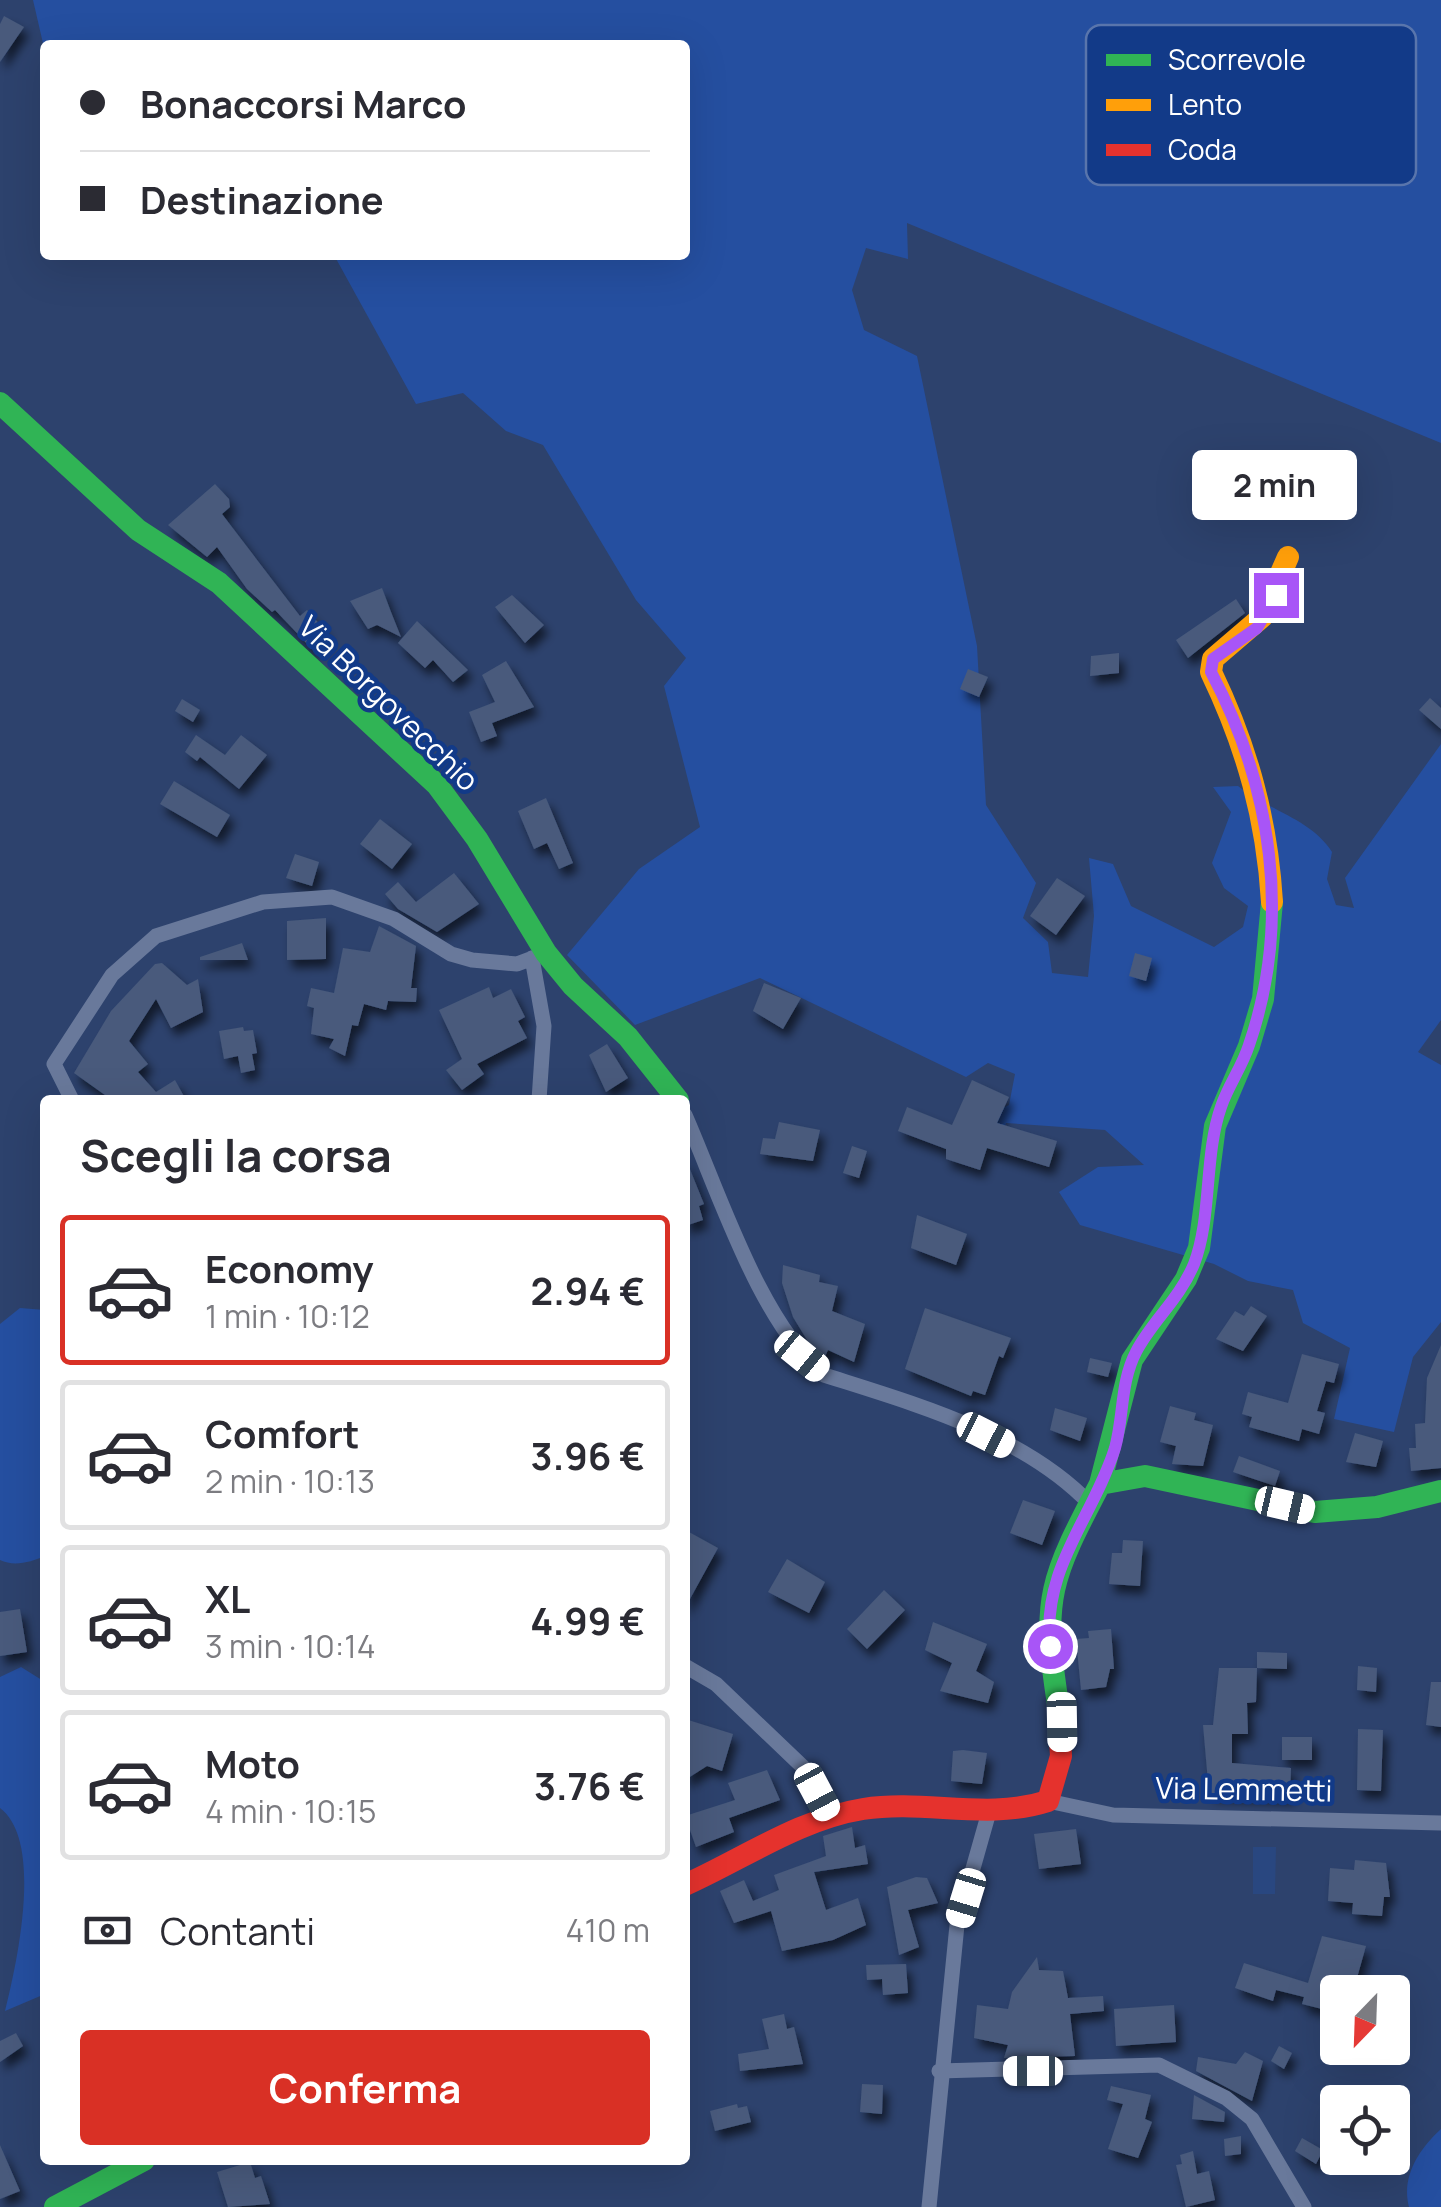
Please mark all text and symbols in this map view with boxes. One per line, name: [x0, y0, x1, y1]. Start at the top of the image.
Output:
legend: [1086, 25, 1416, 185]
text: Scorrevole: [1168, 40, 1306, 78]
text: Bonaccorsi Marco: [140, 77, 466, 129]
text: Lento: [1168, 85, 1242, 123]
text: Coda: [1168, 130, 1237, 168]
text: Destinazione: [140, 173, 384, 225]
callout: 2 min: [1194, 450, 1358, 520]
text: 2 min: [1233, 463, 1316, 507]
route end: [1254, 573, 1299, 618]
street label: Via Borgovecchio: [290, 606, 488, 800]
text: Scegli la corsa: [80, 1124, 392, 1186]
text: Economy: [205, 1242, 374, 1294]
icon: car: [85, 1245, 175, 1335]
text: 2.94 €: [531, 1264, 645, 1316]
text: 1 min · 10:12: [205, 1294, 370, 1338]
car: [769, 1325, 835, 1387]
text: Comfort: [205, 1407, 359, 1459]
car: [952, 1408, 1020, 1462]
icon: car: [85, 1410, 175, 1500]
text: 3.96 €: [531, 1429, 645, 1481]
text: 2 min · 10:13: [205, 1459, 375, 1503]
car: [1252, 1484, 1318, 1526]
text: XL: [205, 1572, 250, 1624]
icon: car: [85, 1575, 175, 1665]
text: 4.99 €: [530, 1594, 645, 1646]
text: 3 min · 10:14: [205, 1624, 376, 1668]
route start: [1028, 1624, 1073, 1669]
car: [1046, 1692, 1078, 1752]
text: Moto: [205, 1737, 300, 1789]
icon: car: [85, 1740, 175, 1830]
car: [790, 1758, 844, 1826]
text: 3.76 €: [534, 1759, 645, 1811]
street label: Via Lemmetti: [1155, 1766, 1333, 1811]
text: 4 min · 10:15: [205, 1789, 376, 1833]
car: [943, 1865, 989, 1931]
icon: cash: [80, 1903, 135, 1958]
text: Contanti: [160, 1904, 315, 1956]
text: 410 m: [566, 1908, 650, 1952]
north arrow: [1320, 1975, 1410, 2065]
map controls: [1320, 1975, 1410, 2175]
button: Conferma: [80, 2030, 650, 2145]
car: [1003, 2056, 1063, 2086]
button: locate: [1320, 2085, 1410, 2175]

